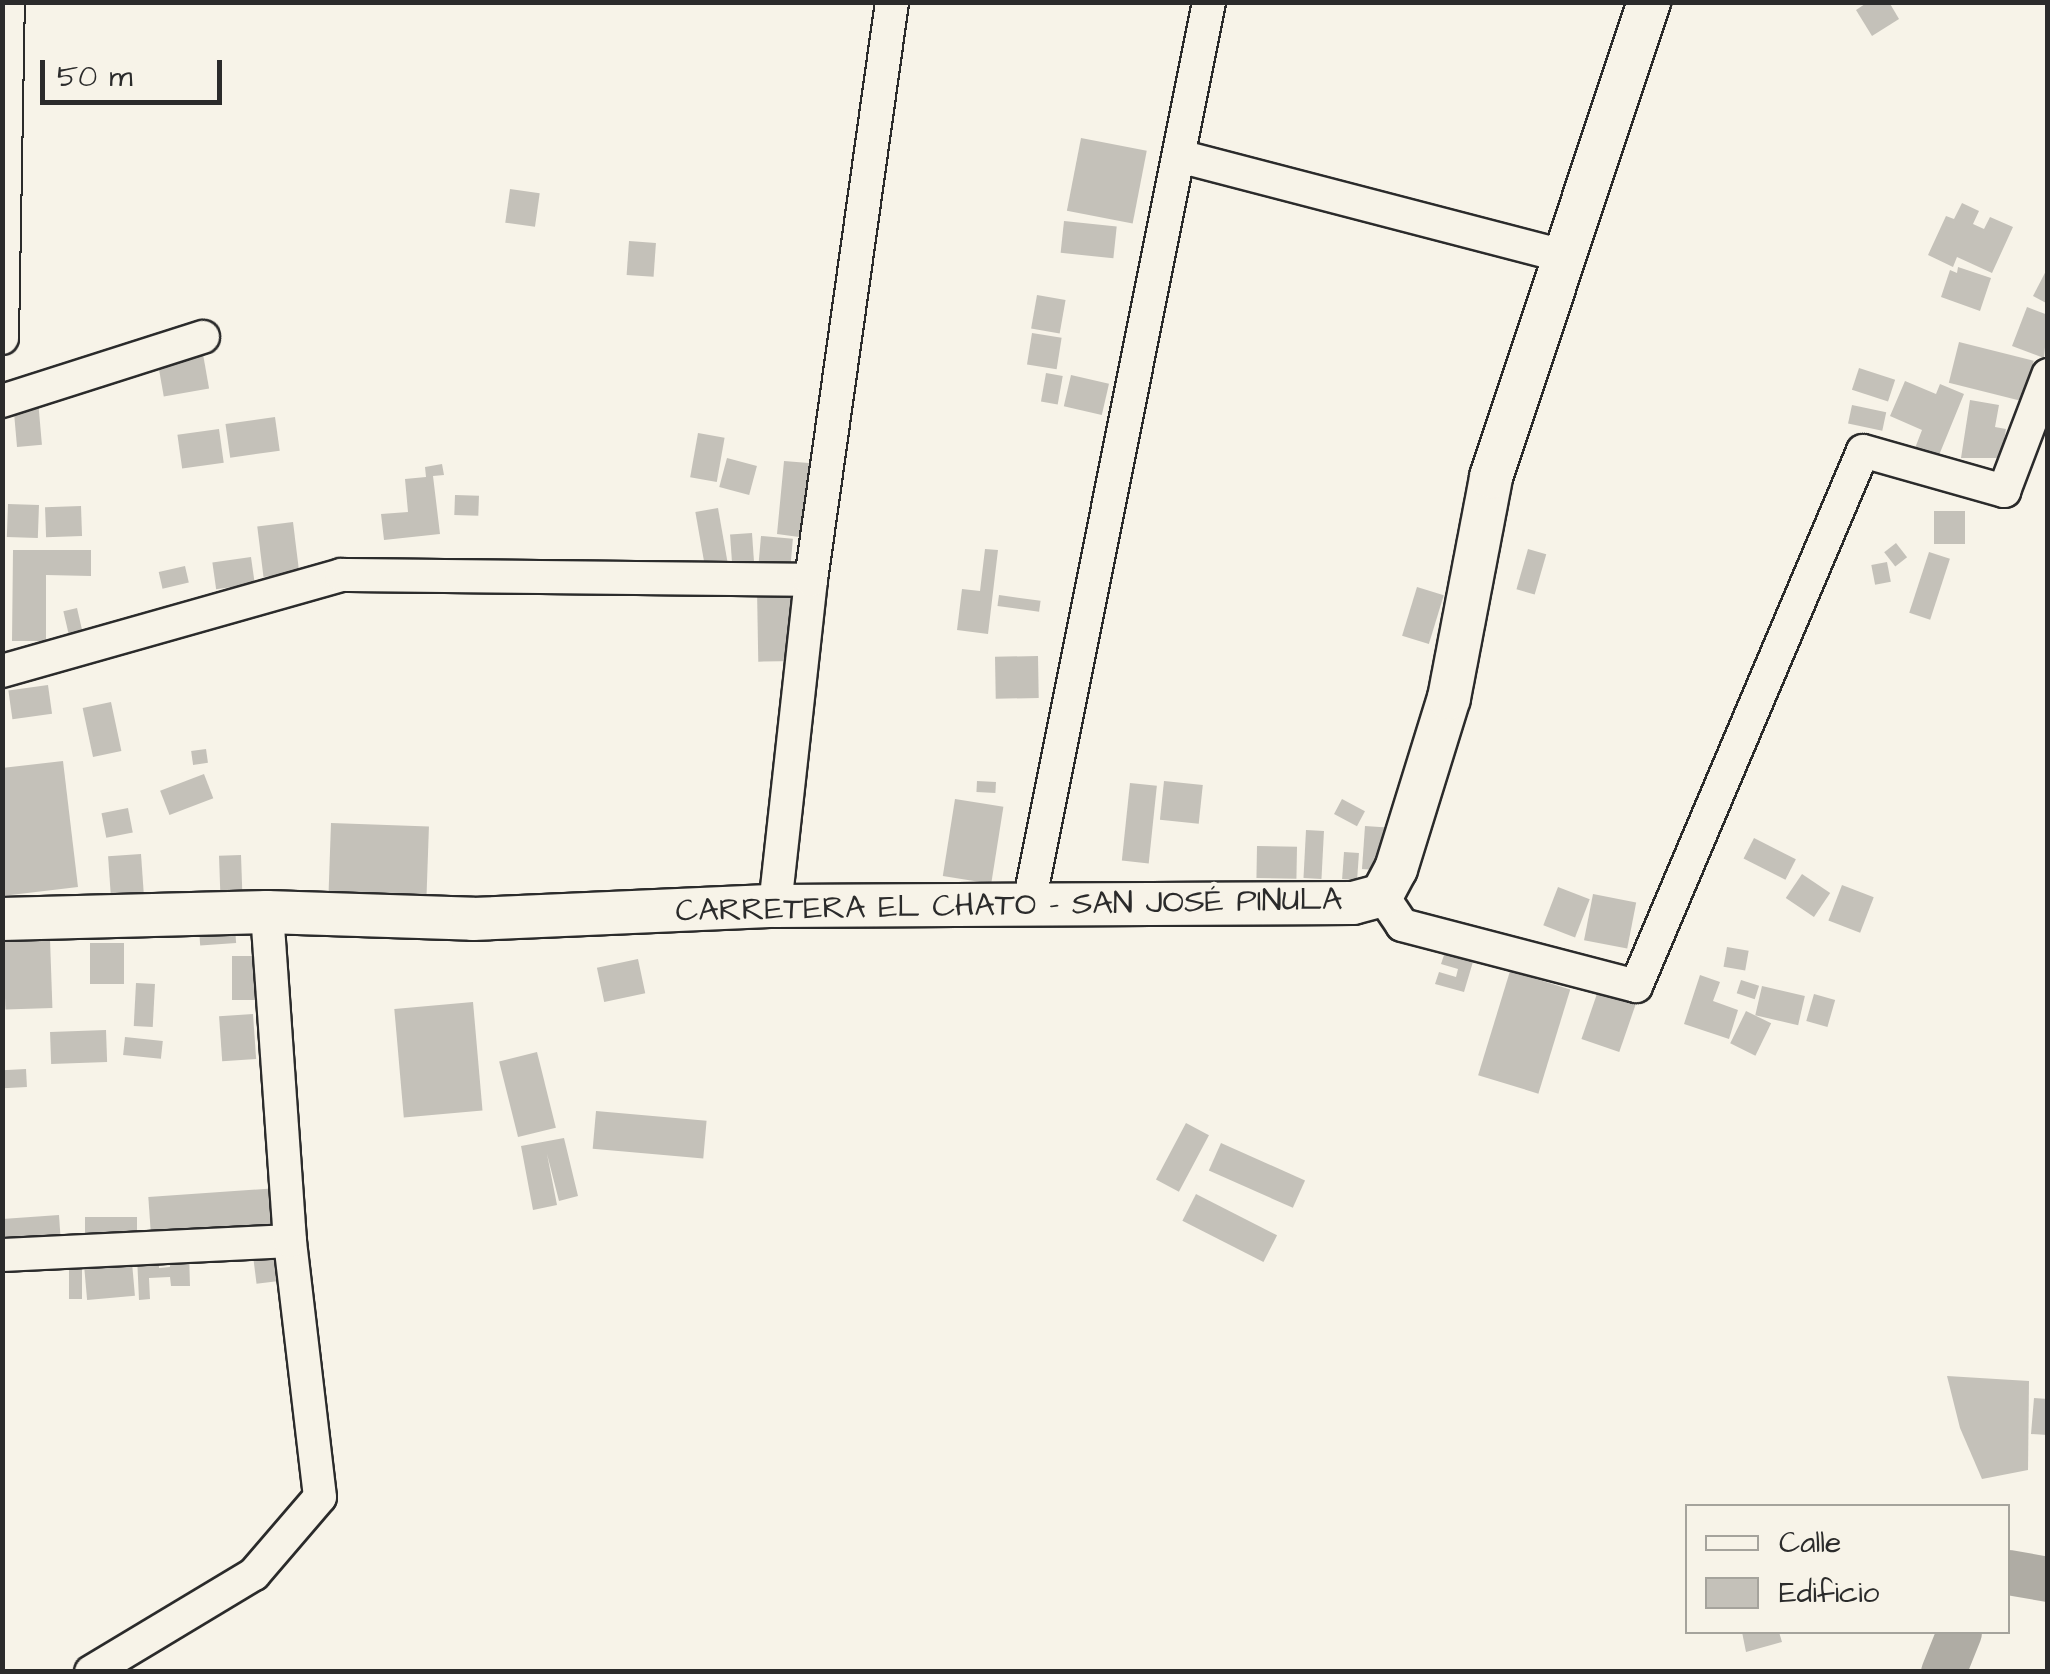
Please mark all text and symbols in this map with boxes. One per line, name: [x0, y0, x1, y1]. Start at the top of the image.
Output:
scale bar: [45, 40, 228, 102]
text: 50 m: [57, 56, 133, 98]
street label: CARRETERA EL CHATO - SAN JOSÉ PINULA: [675, 881, 1343, 931]
legend: [1685, 1504, 2010, 1634]
text: Calle: [1779, 1522, 1841, 1564]
text: Edificio: [1779, 1572, 1879, 1614]

